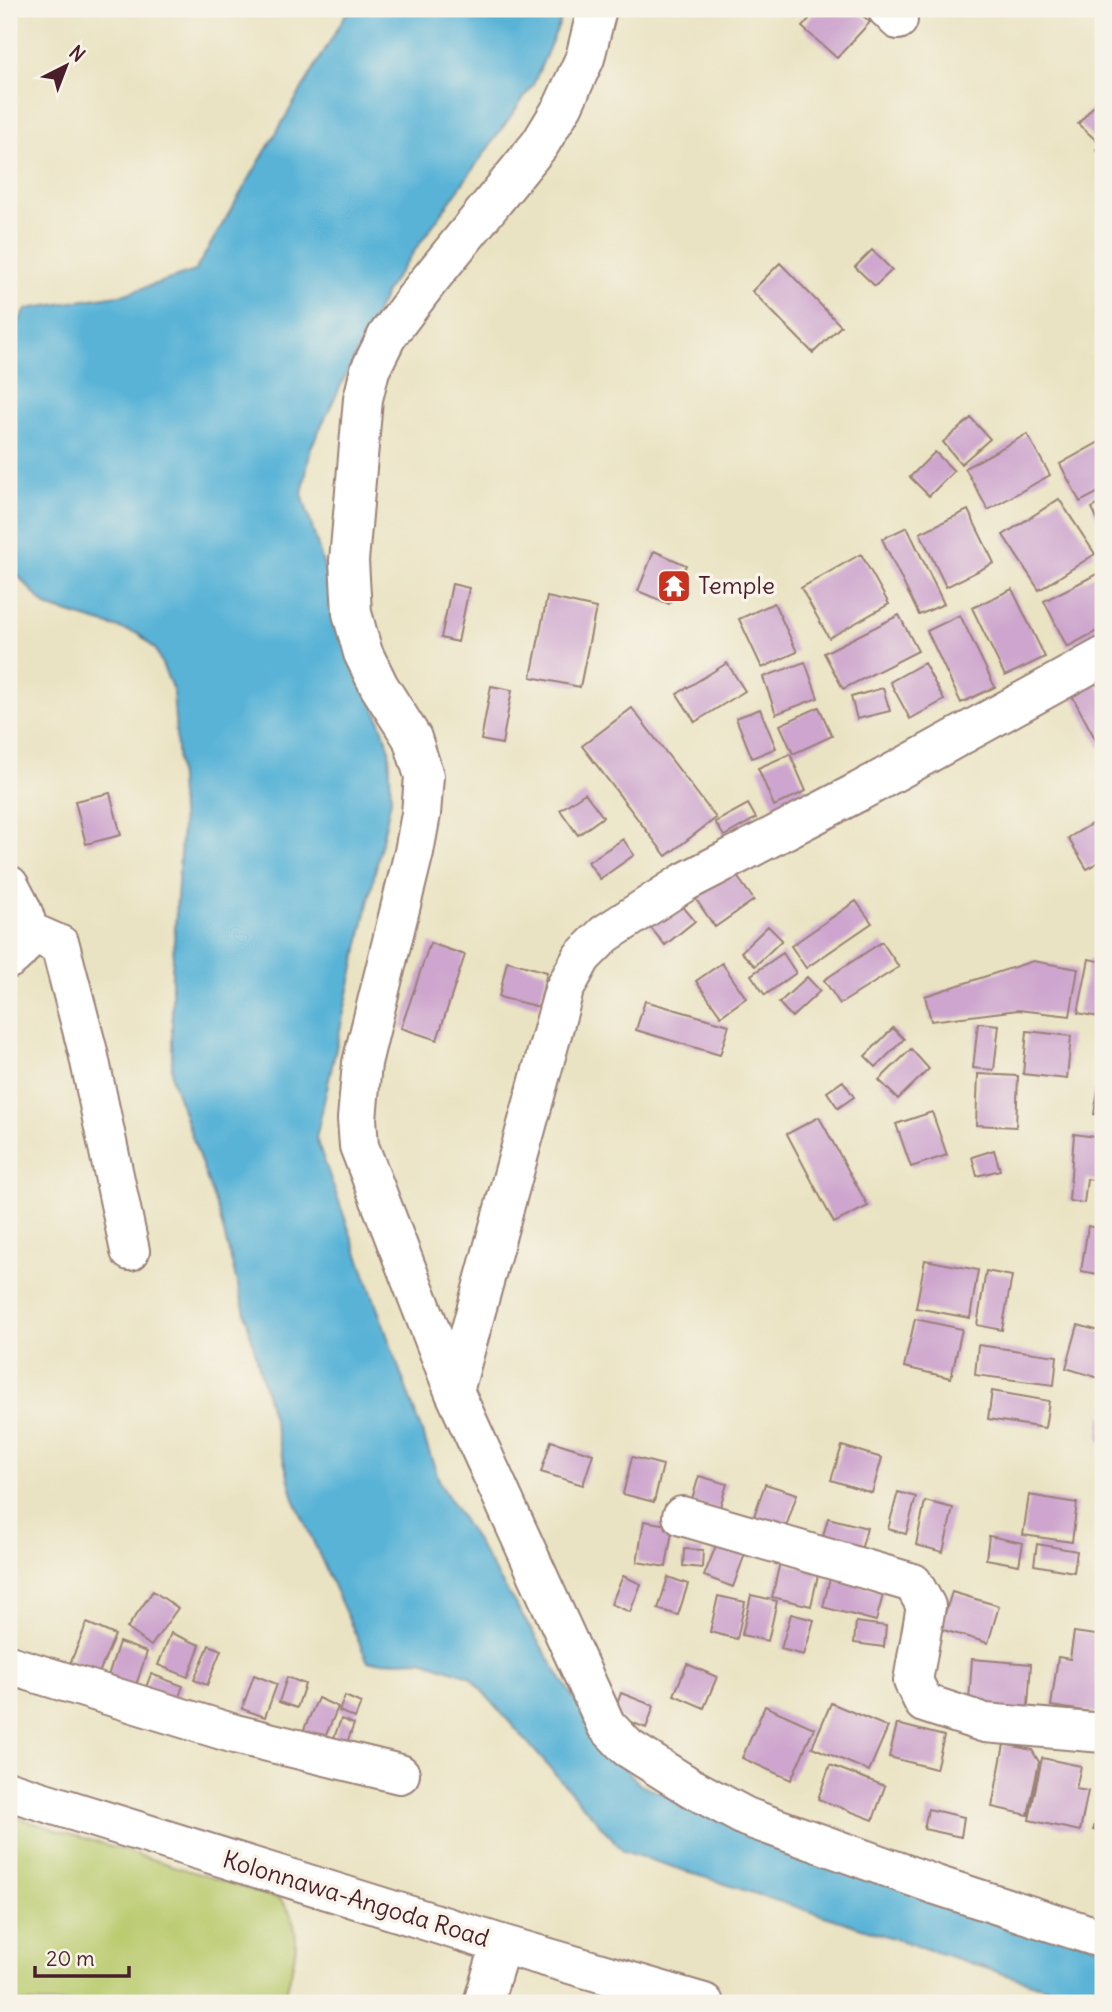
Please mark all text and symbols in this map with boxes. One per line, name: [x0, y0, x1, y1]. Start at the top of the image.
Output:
north arrow: [32, 32, 102, 102]
text: N: [64, 40, 90, 67]
temple icon: Temple: [655, 567, 693, 605]
place label: Temple: [698, 570, 775, 600]
street label: Kolonnawa-Angoda Road: [220, 1843, 493, 1953]
scale bar: [35, 1935, 130, 1979]
text: 20 m: [46, 1945, 95, 1972]

